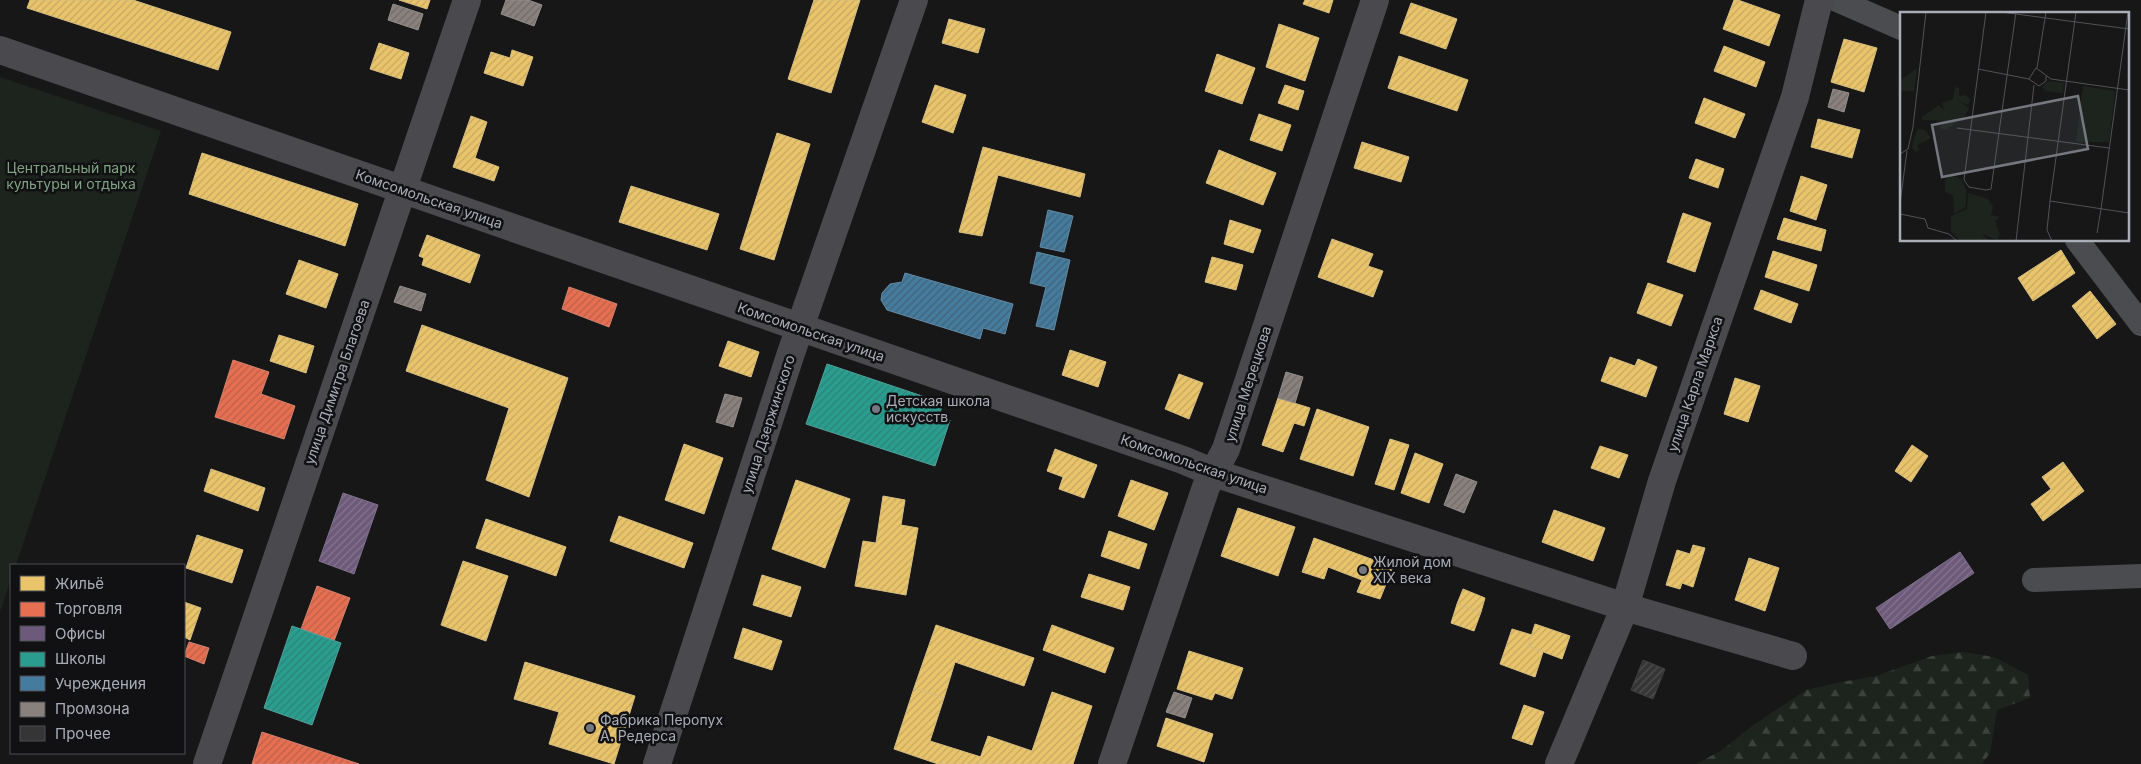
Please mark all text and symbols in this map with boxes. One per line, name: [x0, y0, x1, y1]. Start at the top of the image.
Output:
inset map: [1900, 12, 2128, 241]
park label: Центральный парк культуры и отдыха: [6, 159, 136, 192]
street label: Комсомольская улица: [353, 165, 505, 232]
street label: улица Димитра Благоева: [300, 297, 373, 466]
street label: Комсомольская улица: [735, 298, 887, 365]
street label: улица Карла Маркса: [1663, 314, 1726, 454]
street label: улица Мерецкова: [1221, 324, 1274, 444]
street label: улица Дзержинского: [737, 353, 798, 495]
place label: Детская школа искусств: [886, 392, 990, 425]
marker: Детская школа искусств: [870, 403, 882, 415]
street label: Комсомольская улица: [1118, 430, 1270, 497]
place label: Жилой дом XIX века: [1373, 553, 1451, 586]
legend: [10, 564, 185, 754]
marker: Жилой дом XIX века: [1357, 564, 1369, 576]
text: Жильё: [55, 574, 104, 593]
text: Торговля: [55, 599, 122, 618]
text: Офисы: [55, 624, 105, 643]
text: Школы: [55, 649, 106, 668]
text: Учреждения: [55, 674, 146, 693]
text: Промзона: [55, 699, 130, 718]
place label: Фабрика Перопух А. Редерса: [600, 711, 723, 744]
marker: Фабрика Перопух А. Редерса: [584, 722, 596, 734]
text: Прочее: [55, 724, 111, 743]

